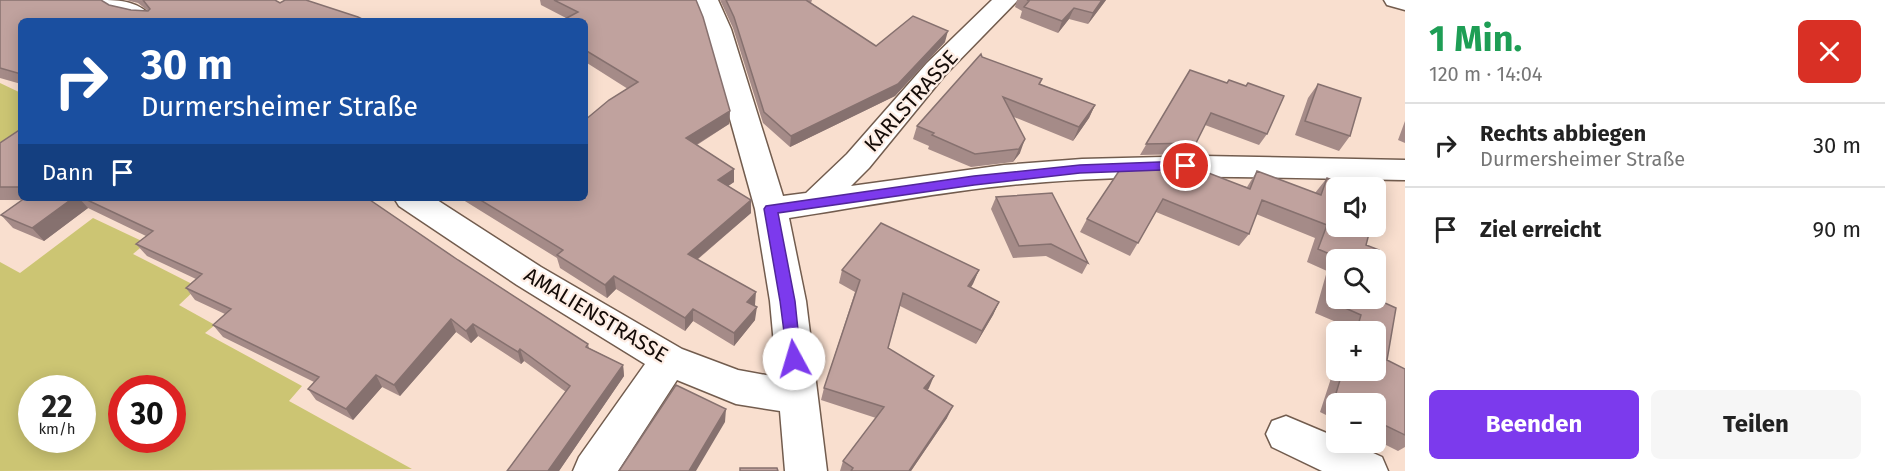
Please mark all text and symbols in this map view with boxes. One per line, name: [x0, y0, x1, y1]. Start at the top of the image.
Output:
text: 1 Min.: [1429, 17, 1522, 61]
button: close: [1798, 20, 1861, 83]
text: 30 m: [141, 40, 233, 90]
icon: right: [42, 42, 120, 120]
street label: KARLSTRASSE: [859, 45, 963, 157]
text: 120 m · 14:04: [1429, 62, 1542, 86]
text: Durmersheimer Straße: [141, 91, 418, 123]
text: Rechts abbiegen: [1480, 120, 1646, 147]
icon: right: [1429, 129, 1462, 162]
text: 30 m: [1813, 132, 1861, 159]
pin: [1160, 140, 1211, 191]
text: Durmersheimer Straße: [1480, 147, 1685, 171]
icon: arrive: [1169, 149, 1202, 182]
icon: arrive: [106, 156, 139, 189]
text: Dann: [42, 159, 94, 186]
map controls: [1326, 177, 1386, 453]
button: sound: [1326, 177, 1386, 237]
icon: arrive: [1429, 213, 1462, 246]
text: Ziel erreicht: [1480, 216, 1601, 243]
text: 90 m: [1812, 216, 1861, 243]
button: search: [1326, 249, 1386, 309]
street label: AMALIENSTRASSE: [519, 262, 673, 368]
button: +: [1326, 321, 1386, 381]
position arrow: [762, 327, 826, 391]
speed limit sign: 30: [108, 375, 186, 453]
text: 22: [41, 389, 73, 425]
button: Beenden: [1429, 390, 1639, 459]
button: Teilen: [1651, 390, 1861, 459]
button: −: [1326, 393, 1386, 453]
text: km/h: [38, 420, 76, 438]

